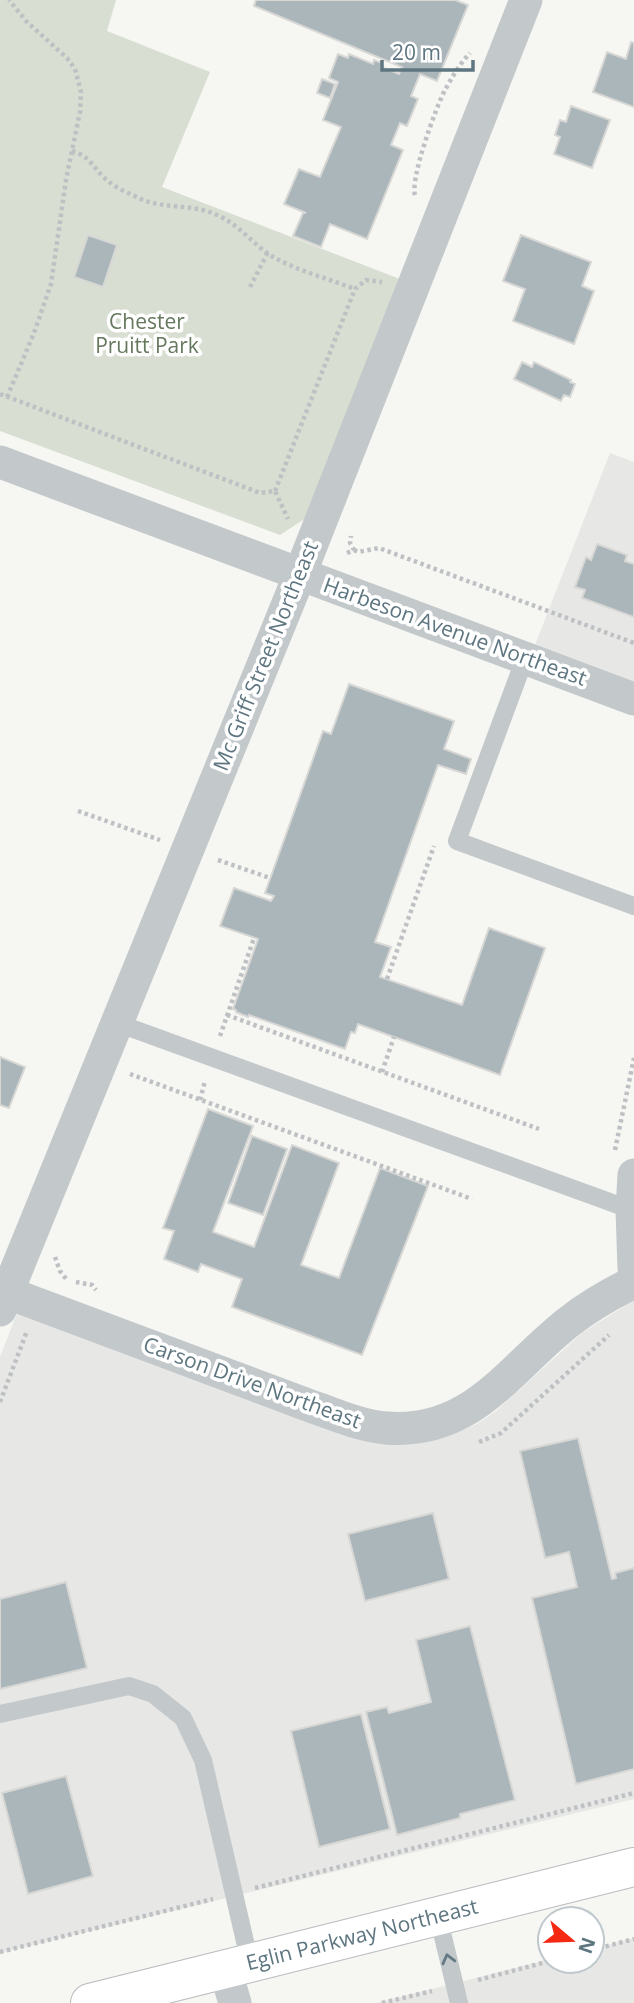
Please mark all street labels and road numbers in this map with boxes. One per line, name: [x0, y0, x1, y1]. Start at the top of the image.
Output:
street label: Mc Griff Street Northeast: [206, 537, 324, 775]
street label: Harbeson Avenue Northeast: [320, 570, 591, 692]
street label: Carson Drive Northeast: [140, 1330, 365, 1434]
street label: Eglin Parkway Northeast: [243, 1892, 481, 1976]

